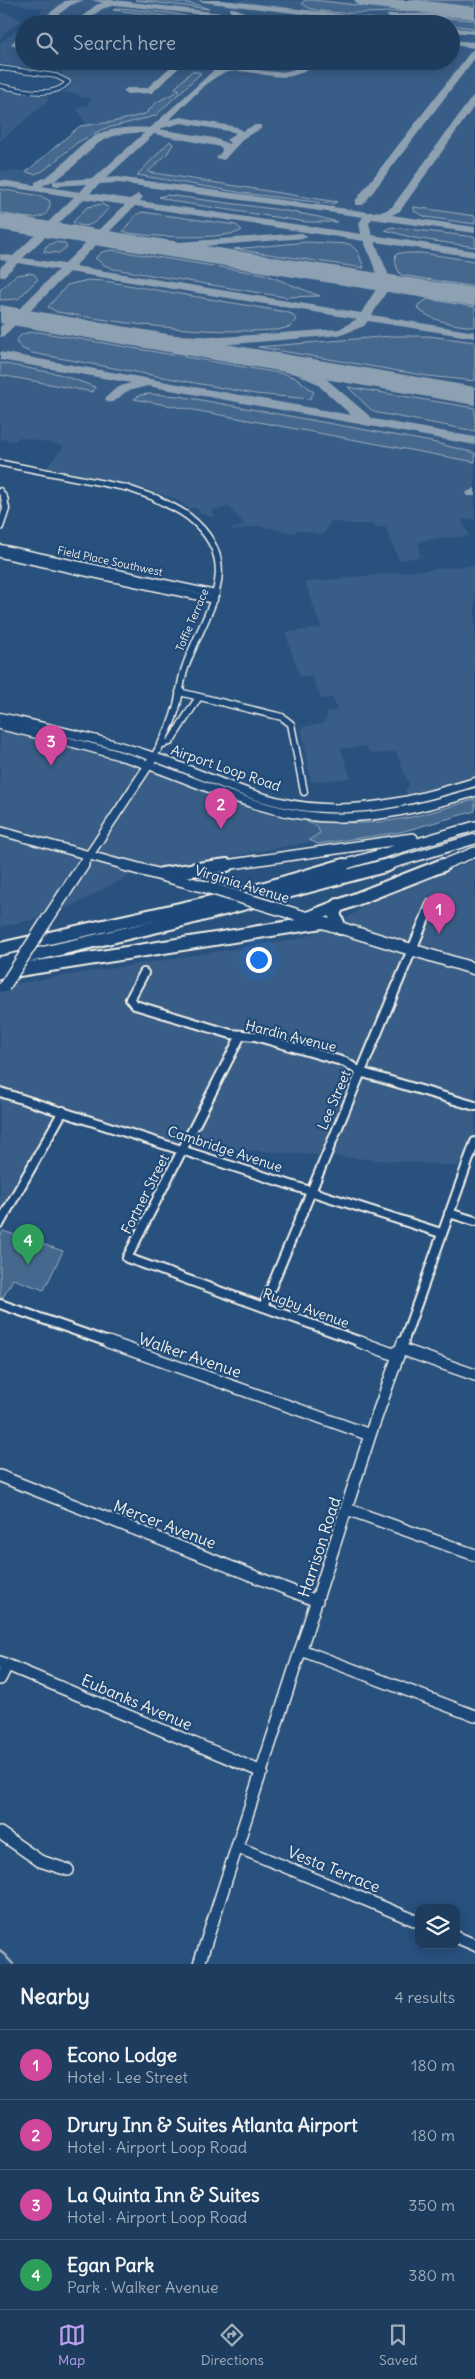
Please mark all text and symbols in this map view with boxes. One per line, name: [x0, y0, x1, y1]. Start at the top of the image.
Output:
search box: [15, 15, 460, 70]
icon: search: [33, 29, 61, 57]
text: Search here: [73, 31, 176, 55]
street label: Field Place Southwest: [56, 543, 164, 579]
street label: Toffie Terrace: [173, 587, 211, 653]
pin: 3: [35, 725, 67, 766]
street label: Airport Loop Road: [169, 741, 283, 795]
pin: 2: [205, 788, 237, 829]
street label: Virginia Avenue: [193, 861, 291, 907]
pin: 1: [423, 893, 455, 934]
your location: [246, 947, 272, 973]
street label: Hardin Avenue: [244, 1016, 338, 1056]
street label: Lee Street: [313, 1067, 355, 1133]
street label: Cambridge Avenue: [165, 1122, 285, 1176]
street label: Fortner Street: [117, 1151, 173, 1237]
pin: 4: [12, 1224, 44, 1265]
street label: Rugby Avenue: [260, 1284, 352, 1332]
street label: Walker Avenue: [136, 1328, 244, 1382]
street label: Harrison Road: [293, 1494, 345, 1600]
street label: Mercer Avenue: [111, 1495, 219, 1553]
street label: Eubanks Avenue: [79, 1670, 195, 1734]
street label: Vesta Terrace: [285, 1841, 383, 1897]
map controls: [415, 1904, 460, 1949]
button: layers: [415, 1904, 460, 1949]
text: Nearby: [20, 1983, 90, 2010]
text: 4 results: [394, 1987, 455, 2007]
text: Econo Lodge: [67, 2043, 177, 2067]
text: 1: [33, 2055, 39, 2075]
text: 180 m: [411, 2055, 455, 2075]
text: Hotel · Lee Street: [67, 2067, 188, 2087]
text: Drury Inn & Suites Atlanta Airport: [67, 2113, 358, 2137]
text: 2: [32, 2125, 40, 2145]
text: 180 m: [411, 2125, 455, 2145]
text: Hotel · Airport Loop Road: [67, 2137, 247, 2157]
text: La Quinta Inn & Suites: [67, 2183, 260, 2207]
text: 3: [31, 2195, 41, 2215]
text: 350 m: [408, 2195, 455, 2215]
text: Hotel · Airport Loop Road: [67, 2207, 247, 2227]
text: Egan Park: [67, 2253, 154, 2277]
text: 4: [31, 2265, 41, 2285]
text: 380 m: [408, 2265, 455, 2285]
text: Park · Walker Avenue: [67, 2277, 219, 2297]
tab: Map: [58, 2321, 86, 2369]
tab: Directions: [201, 2321, 264, 2369]
tab: Saved: [379, 2321, 417, 2369]

